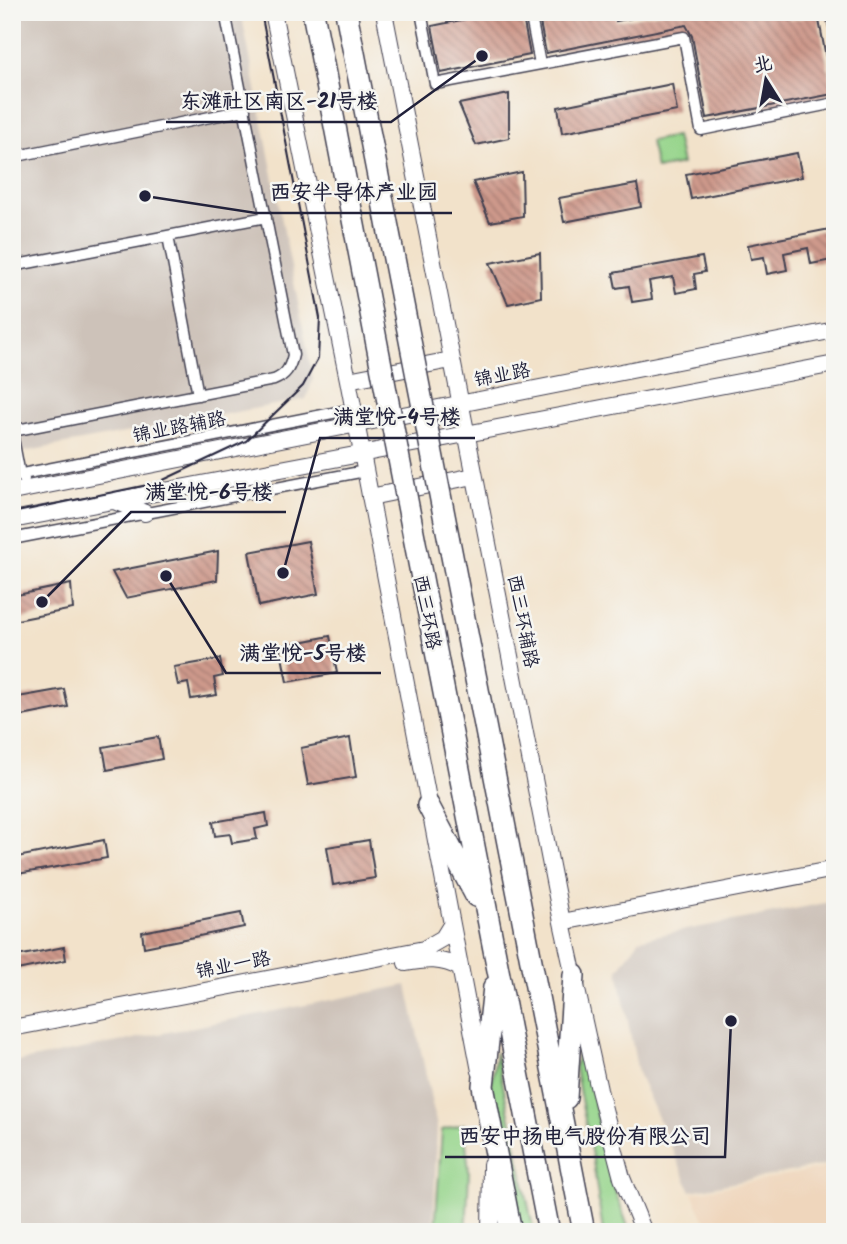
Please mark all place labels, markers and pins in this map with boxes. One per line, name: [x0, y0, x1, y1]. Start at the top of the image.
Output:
callout: 东滩社区南区-21号楼: [166, 80, 391, 122]
callout: 西安半导体产业园: [256, 171, 452, 213]
callout: 满堂悦-4号楼: [320, 396, 475, 438]
callout: 满堂悦-6号楼: [131, 470, 286, 512]
callout: 满堂悦-5号楼: [226, 631, 381, 673]
callout: 西安中扬电气股份有限公司: [445, 1115, 725, 1157]

